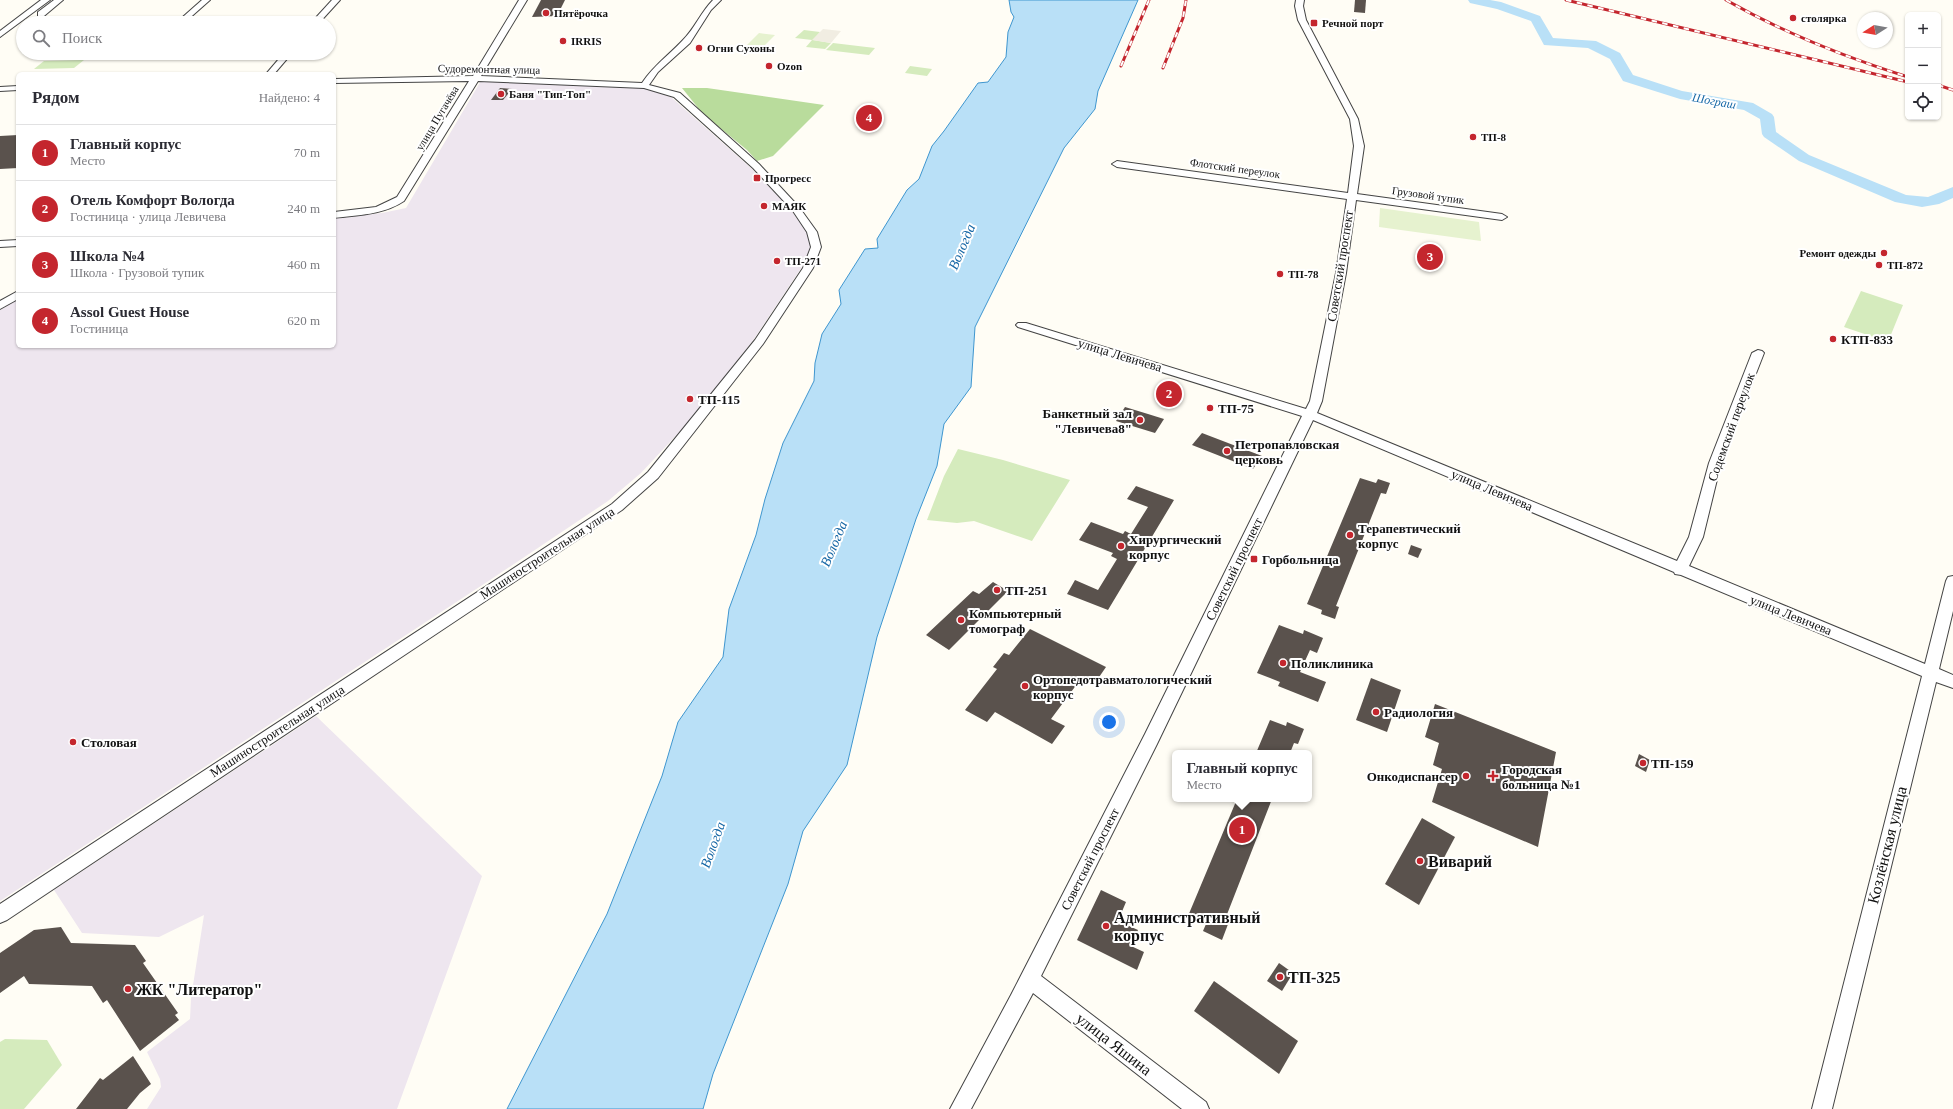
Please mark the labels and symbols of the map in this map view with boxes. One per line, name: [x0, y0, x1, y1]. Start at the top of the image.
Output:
place label: Пятёрочка: [554, 7, 609, 19]
marker: Пятёрочка: [541, 8, 551, 18]
place label: столярка: [1801, 12, 1847, 24]
north arrow: [1857, 12, 1893, 48]
marker: столярка: [1788, 13, 1798, 23]
place label: Речной порт: [1322, 17, 1384, 29]
marker: Речной порт: [1309, 18, 1319, 28]
place label: IRRIS: [571, 35, 602, 47]
marker: IRRIS: [558, 36, 568, 46]
place label: Огни Сухоны: [707, 42, 775, 54]
marker: Огни Сухоны: [694, 43, 704, 53]
place label: Ozon: [777, 60, 802, 72]
marker: Ozon: [764, 61, 774, 71]
street label: Судоремонтная улица: [438, 62, 540, 76]
street label: улица Пугачёва: [413, 84, 461, 152]
place label: Баня "Тип-Топ": [509, 88, 591, 100]
marker: Баня "Тип-Топ": [496, 89, 506, 99]
water label: Шограш: [1690, 90, 1737, 112]
pin: 4: [856, 103, 882, 133]
place label: ТП-8: [1481, 131, 1507, 143]
marker: ТП-8: [1468, 132, 1478, 142]
street label: Флотский переулок: [1189, 156, 1281, 180]
place label: Прогресс: [765, 172, 811, 184]
marker: Прогресс: [752, 173, 762, 183]
street label: Грузовой тупик: [1391, 184, 1466, 206]
place label: МАЯК: [772, 200, 806, 212]
marker: МАЯК: [759, 201, 769, 211]
street label: Советский проспект: [1324, 209, 1356, 323]
water label: Вологда: [946, 222, 978, 272]
pin: 3: [1417, 242, 1443, 272]
place label: Ремонт одежды: [1799, 247, 1876, 259]
marker: Ремонт одежды: [1879, 248, 1889, 258]
place label: ТП-271: [785, 255, 821, 267]
marker: ТП-271: [772, 256, 782, 266]
place label: ТП-872: [1887, 259, 1924, 271]
marker: ТП-872: [1874, 260, 1884, 270]
place label: ТП-78: [1288, 268, 1319, 280]
marker: ТП-78: [1275, 269, 1285, 279]
place label: КТП-833: [1841, 332, 1894, 347]
marker: КТП-833: [1828, 334, 1838, 344]
street label: улица Левичева: [1076, 335, 1164, 375]
street label: Содемский переулок: [1704, 370, 1758, 483]
pin: 2: [1156, 379, 1182, 409]
place label: ТП-115: [698, 392, 740, 407]
marker: ТП-115: [685, 394, 695, 404]
place label: ТП-75: [1218, 401, 1255, 416]
marker: ТП-75: [1205, 403, 1215, 413]
place label: Банкетный зал "Левичева8": [1043, 406, 1132, 436]
marker: Банкетный зал "Левичева8": [1135, 415, 1145, 425]
place label: Петропавловская церковь: [1235, 437, 1339, 467]
marker: Петропавловская церковь: [1222, 446, 1232, 456]
street label: улица Левичева: [1449, 466, 1535, 514]
street label: Машиностроительная улица: [477, 504, 617, 602]
street label: Советский проспект: [1203, 515, 1266, 623]
water label: Вологда: [818, 519, 850, 569]
place label: Терапевтический корпус: [1358, 521, 1461, 551]
marker: Терапевтический корпус: [1345, 530, 1355, 540]
place label: Хирургический корпус: [1129, 532, 1222, 562]
marker: Хирургический корпус: [1116, 541, 1126, 551]
place label: Горбольница: [1262, 552, 1339, 567]
marker: Горбольница: [1249, 554, 1259, 564]
place label: ТП-251: [1005, 583, 1048, 598]
marker: ТП-251: [992, 585, 1002, 595]
street label: улица Левичева: [1748, 592, 1834, 638]
place label: Компьютерный томограф: [969, 606, 1062, 636]
marker: Компьютерный томограф: [956, 615, 966, 625]
place label: Поликлиника: [1291, 656, 1374, 671]
marker: Поликлиника: [1278, 658, 1288, 668]
place label: Ортопедотравматологический корпус: [1033, 672, 1213, 702]
marker: Ортопедотравматологический корпус: [1020, 681, 1030, 691]
street label: Машиностроительная улица: [207, 682, 347, 780]
place label: Радиология: [1384, 705, 1453, 720]
marker: Радиология: [1371, 707, 1381, 717]
your location: [1099, 712, 1119, 732]
place label: Столовая: [81, 735, 137, 750]
marker: Столовая: [68, 737, 78, 747]
place label: ТП-159: [1651, 756, 1694, 771]
marker: ТП-159: [1638, 758, 1648, 768]
place label: Городская больница №1: [1502, 762, 1581, 792]
place label: Онкодиспансер: [1367, 769, 1458, 784]
marker: Городская больница №1: [1487, 770, 1499, 782]
marker: Онкодиспансер: [1461, 771, 1471, 781]
street label: Козлёнская улица: [1864, 785, 1911, 906]
street label: Советский проспект: [1058, 805, 1122, 913]
pin: 1: [1229, 815, 1255, 845]
water label: Вологда: [698, 820, 728, 870]
place label: Виварий: [1428, 853, 1492, 871]
marker: Виварий: [1415, 856, 1425, 866]
place label: Административный корпус: [1114, 909, 1261, 945]
marker: Административный корпус: [1101, 921, 1111, 931]
place label: ТП-325: [1288, 969, 1340, 986]
marker: ТП-325: [1275, 972, 1285, 982]
place label: ЖК "Литератор": [136, 981, 262, 999]
marker: ЖК "Литератор": [123, 984, 133, 994]
street label: улица Яшина: [1072, 1009, 1155, 1079]

